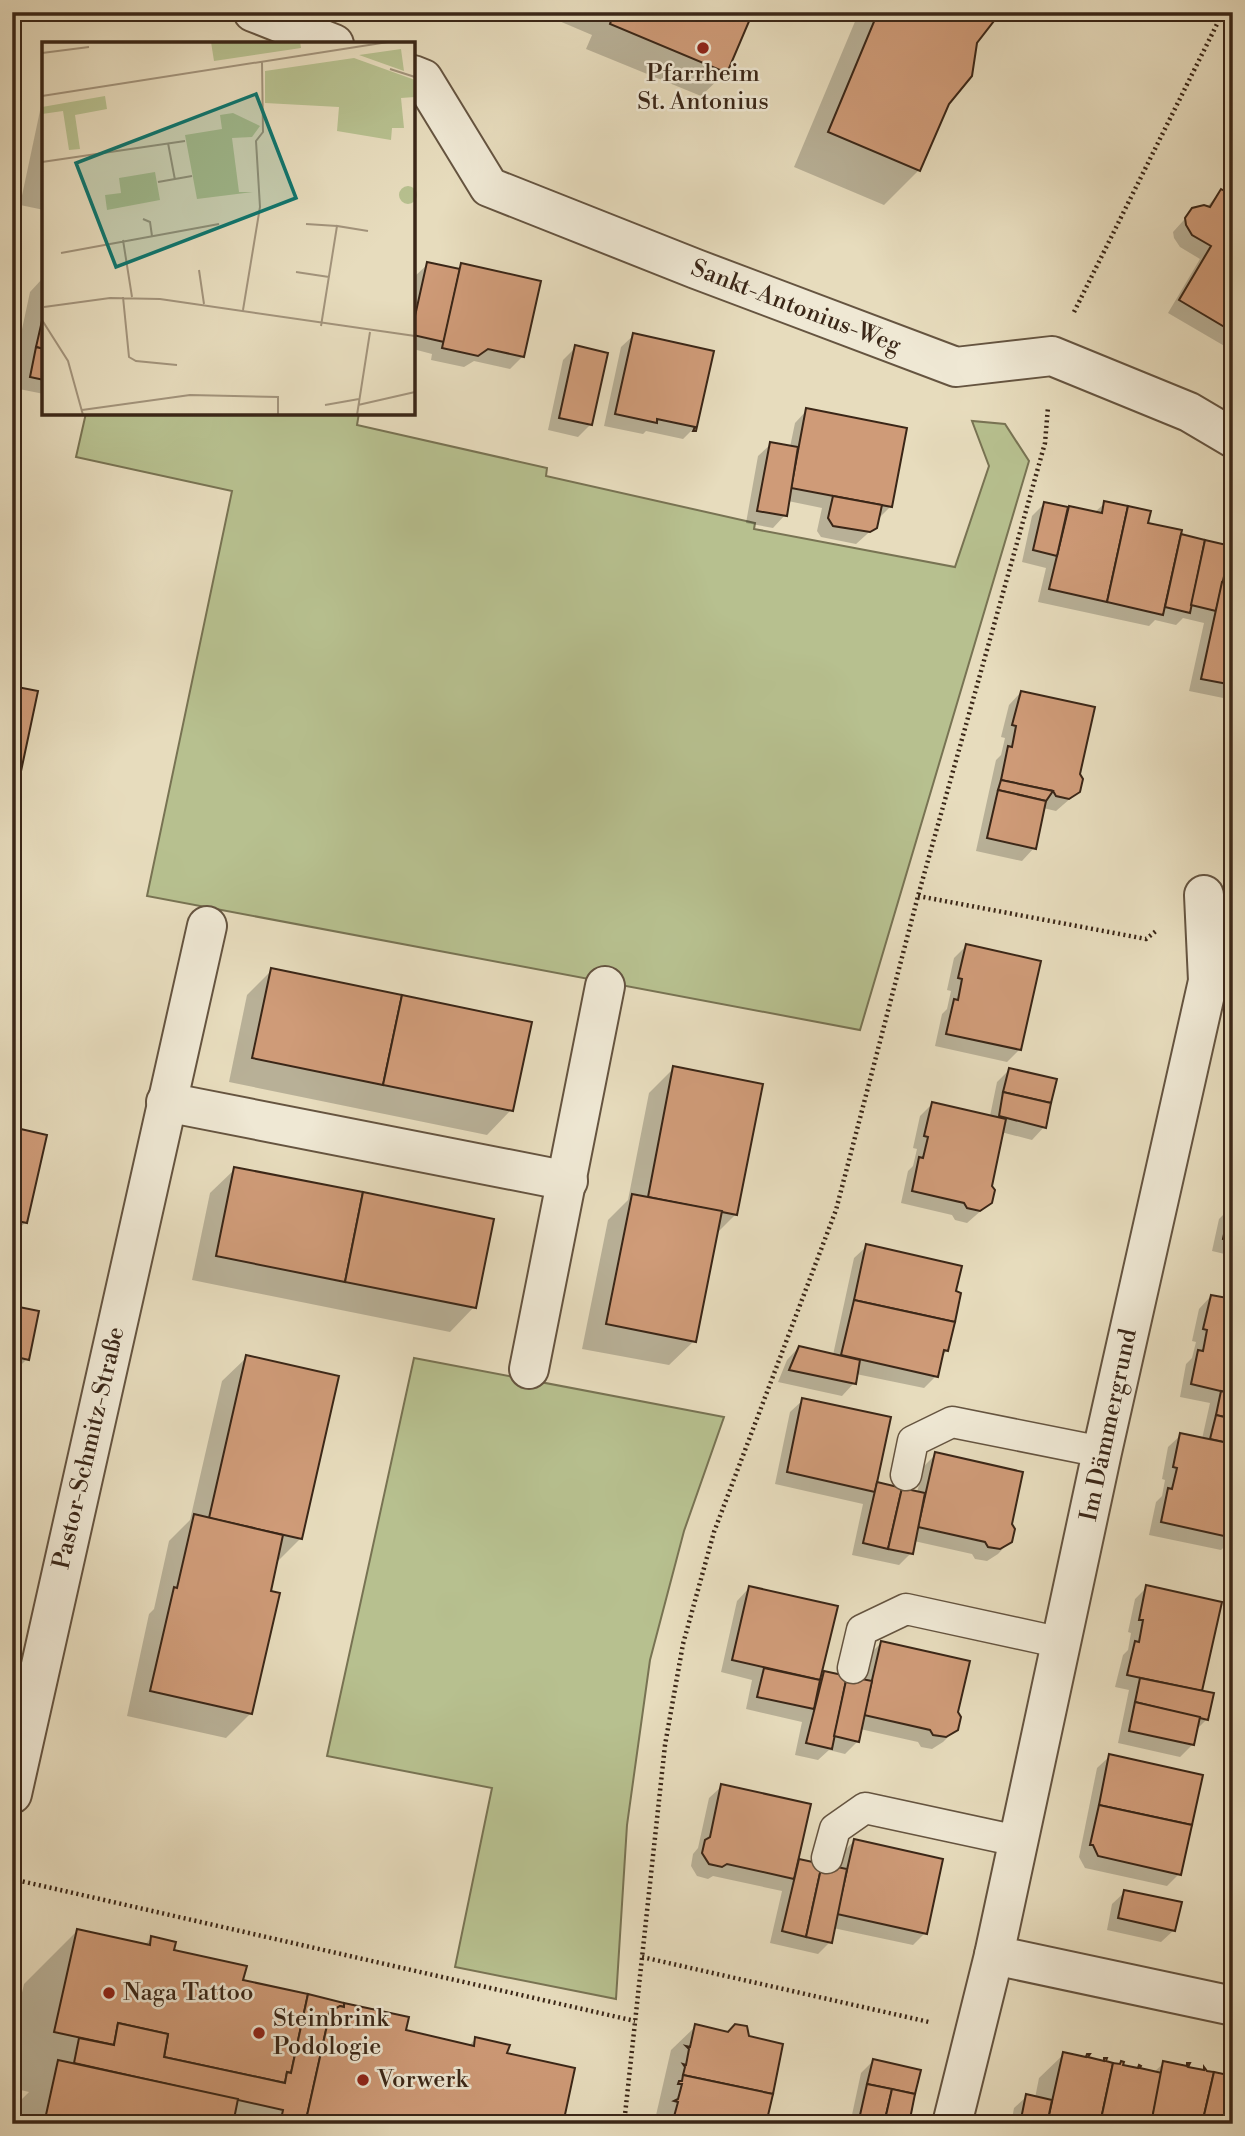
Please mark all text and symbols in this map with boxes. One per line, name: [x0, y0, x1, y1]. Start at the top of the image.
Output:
marker: Pfarrheim St. Antonius: [695, 40, 711, 56]
inset map: [42, 42, 415, 415]
place label: Pfarrheim St. Antonius: [637, 59, 769, 117]
street label: Sankt-Antonius-Weg: [687, 253, 906, 361]
street label: Pastor-Schmitz-Straße: [47, 1324, 131, 1572]
street label: Im Dämmergrund: [1074, 1326, 1144, 1524]
place label: Naga Tattoo: [123, 1978, 253, 2008]
marker: Naga Tattoo: [101, 1985, 117, 2001]
place label: Steinbrink Podologie: [273, 2004, 390, 2062]
marker: Steinbrink Podologie: [251, 2025, 267, 2041]
place label: Vorwerk: [376, 2065, 469, 2095]
marker: Vorwerk: [355, 2072, 371, 2088]

